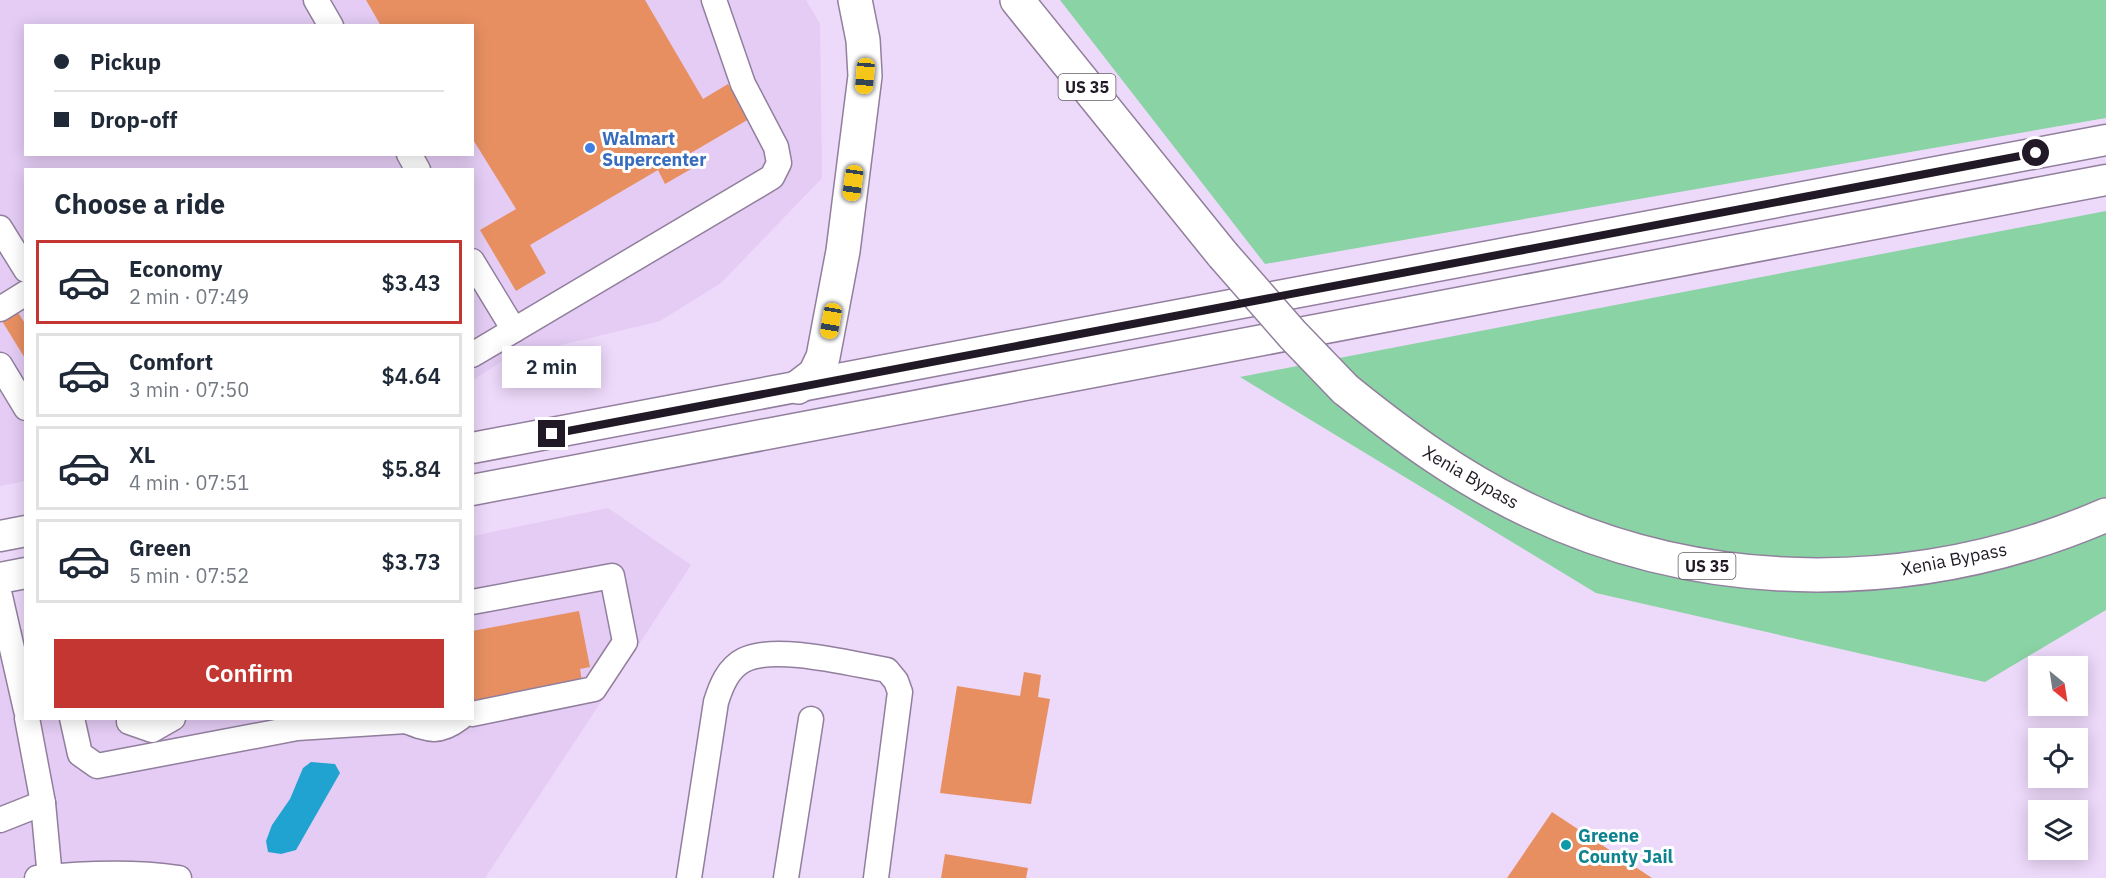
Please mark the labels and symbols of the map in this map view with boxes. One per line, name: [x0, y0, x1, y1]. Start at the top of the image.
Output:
car: [854, 57, 876, 95]
road number: US 35: [1058, 74, 1116, 100]
place label: Walmart Supercenter: [602, 127, 706, 171]
route start: [2022, 139, 2049, 166]
marker: Walmart Supercenter: [583, 141, 597, 155]
car: [842, 164, 864, 202]
car: [819, 302, 843, 340]
callout: 2 min: [502, 347, 602, 389]
route end: [538, 420, 565, 447]
street label: Xenia Bypass: [1419, 440, 1523, 514]
street label: Xenia Bypass: [1899, 537, 2009, 581]
road number: US 35: [1678, 553, 1736, 579]
north arrow: [2028, 656, 2088, 716]
place label: Greene County Jail: [1578, 824, 1674, 868]
marker: Greene County Jail: [1559, 838, 1573, 852]

